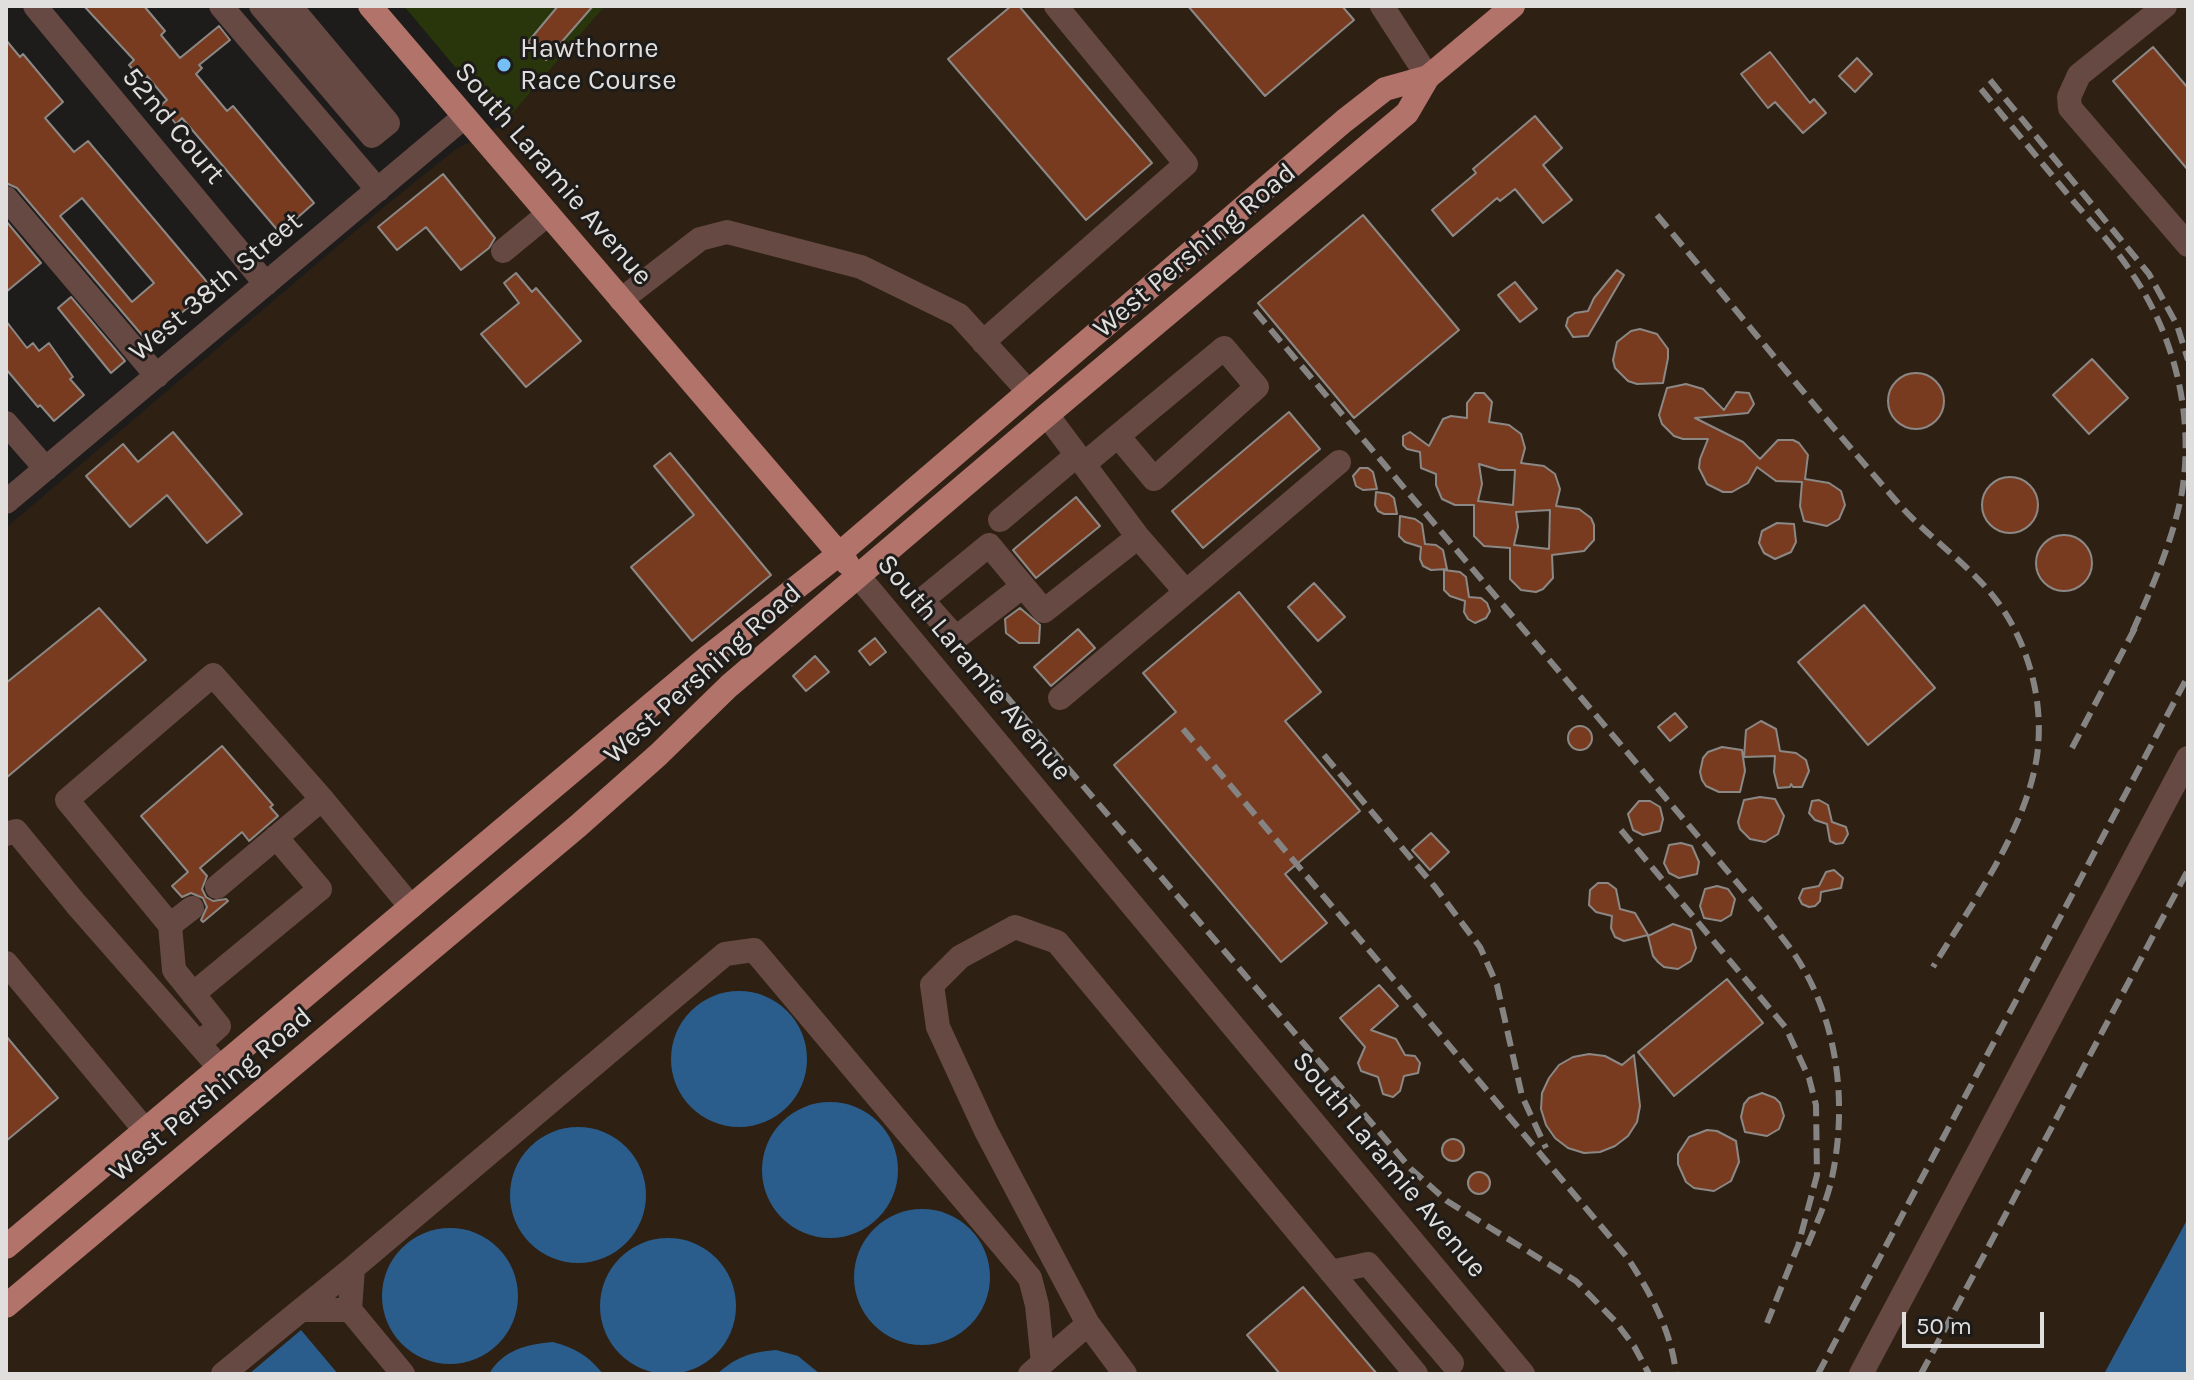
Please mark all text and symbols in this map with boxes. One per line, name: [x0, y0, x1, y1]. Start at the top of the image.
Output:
place label: Hawthorne Race Course: [520, 32, 677, 98]
street label: South Laramie Avenue: [447, 55, 659, 293]
marker: Hawthorne Race Course: [495, 56, 513, 74]
street label: 52nd Court: [114, 61, 232, 191]
street label: West Pershing Road: [1087, 156, 1303, 346]
street label: West 38th Street: [123, 205, 309, 369]
street label: South Laramie Avenue: [870, 548, 1078, 788]
street label: West Pershing Road: [597, 576, 809, 772]
street label: West Pershing Road: [103, 1000, 319, 1190]
street label: South Laramie Avenue: [1285, 1045, 1493, 1285]
scale bar: [1906, 1296, 2048, 1346]
text: 50 m: [1916, 1312, 1972, 1340]

